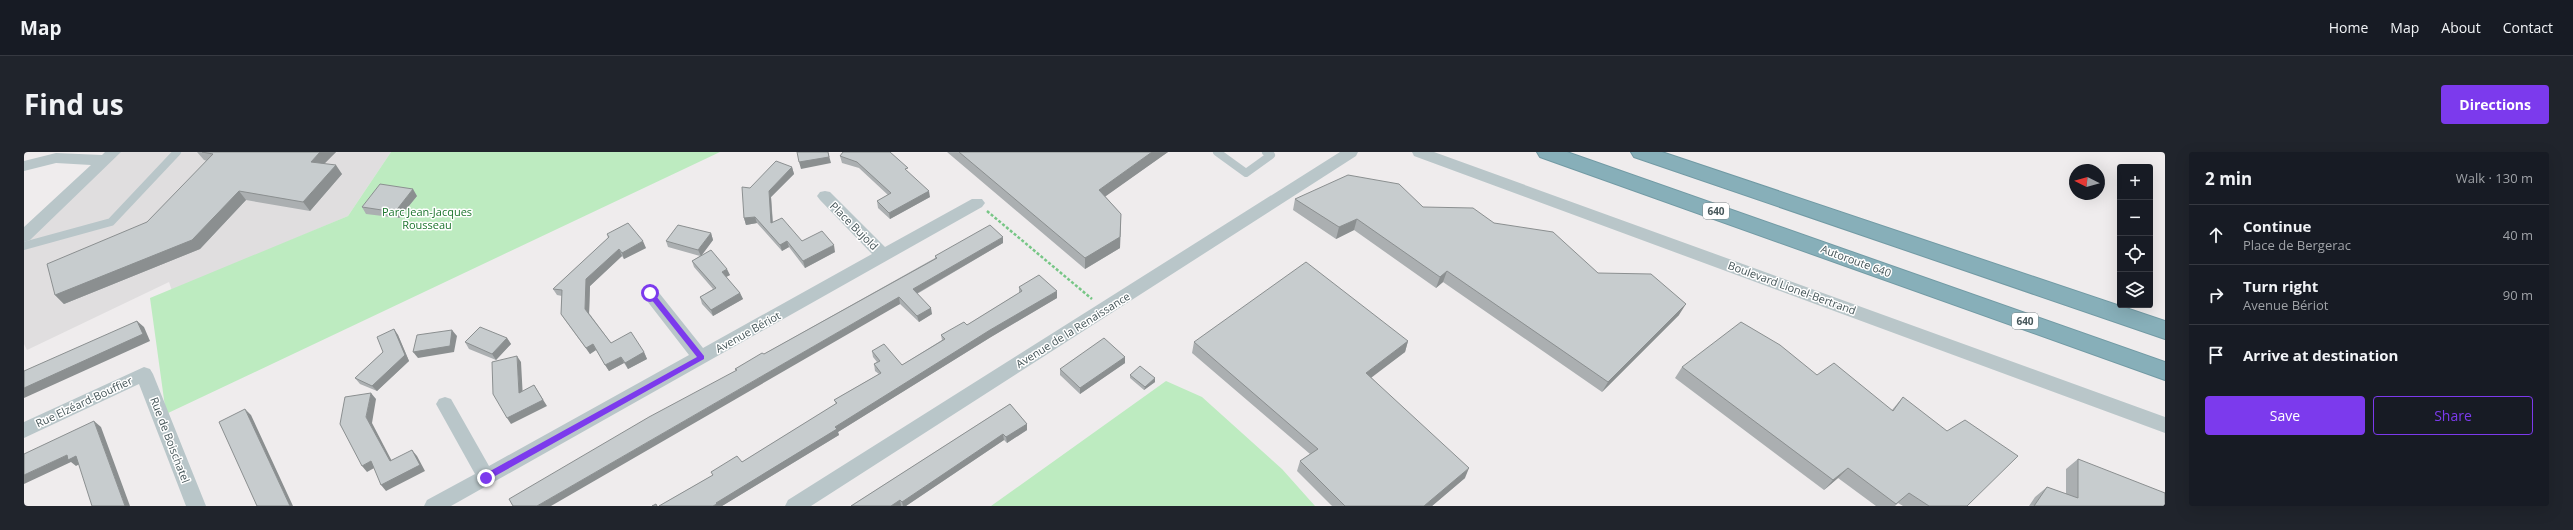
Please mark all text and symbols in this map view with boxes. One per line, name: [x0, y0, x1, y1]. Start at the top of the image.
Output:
text: Map: [20, 15, 61, 41]
text: Home: [2329, 18, 2368, 37]
text: Map: [2390, 18, 2419, 37]
text: About: [2441, 18, 2481, 37]
text: Contact: [2503, 18, 2553, 37]
text: Find us: [24, 85, 124, 123]
button: Directions: [2441, 85, 2549, 124]
north arrow: [2069, 164, 2105, 200]
map controls: [2117, 164, 2153, 308]
button: +: [2117, 164, 2153, 200]
text: 2 min: [2205, 167, 2252, 190]
text: Walk · 130 m: [2456, 169, 2533, 187]
street label: Place Bujold: [827, 198, 882, 253]
button: −: [2117, 200, 2153, 236]
road number: 640: [1703, 203, 1729, 219]
park label: Parc Jean-Jacques Rousseau: [382, 204, 472, 232]
text: Continue: [2243, 216, 2311, 236]
icon: ahead: [2205, 224, 2227, 246]
text: 40 m: [2503, 226, 2533, 244]
button: locate: [2117, 236, 2153, 272]
text: Place de Bergerac: [2243, 236, 2351, 254]
street label: Autoroute 640: [1819, 241, 1893, 280]
street label: Boulevard Lionel-Bertrand: [1726, 257, 1858, 318]
button: layers: [2117, 272, 2153, 308]
text: Turn right: [2243, 276, 2318, 296]
route start: [641, 284, 659, 302]
icon: right: [2205, 284, 2227, 306]
text: 90 m: [2503, 286, 2533, 304]
street label: Avenue de la Renaissance: [1013, 288, 1133, 371]
text: Avenue Bériot: [2243, 296, 2328, 314]
street label: Avenue Bériot: [713, 307, 783, 356]
road number: 640: [2012, 313, 2038, 329]
icon: arrive: [2205, 344, 2227, 366]
text: Arrive at destination: [2243, 345, 2398, 365]
street label: Rue Elzéard-Bouffier: [33, 372, 135, 431]
street label: Rue de Boischatel: [147, 395, 194, 485]
button: Save: [2205, 396, 2365, 435]
button: Share: [2373, 396, 2533, 435]
route end: [477, 469, 495, 487]

